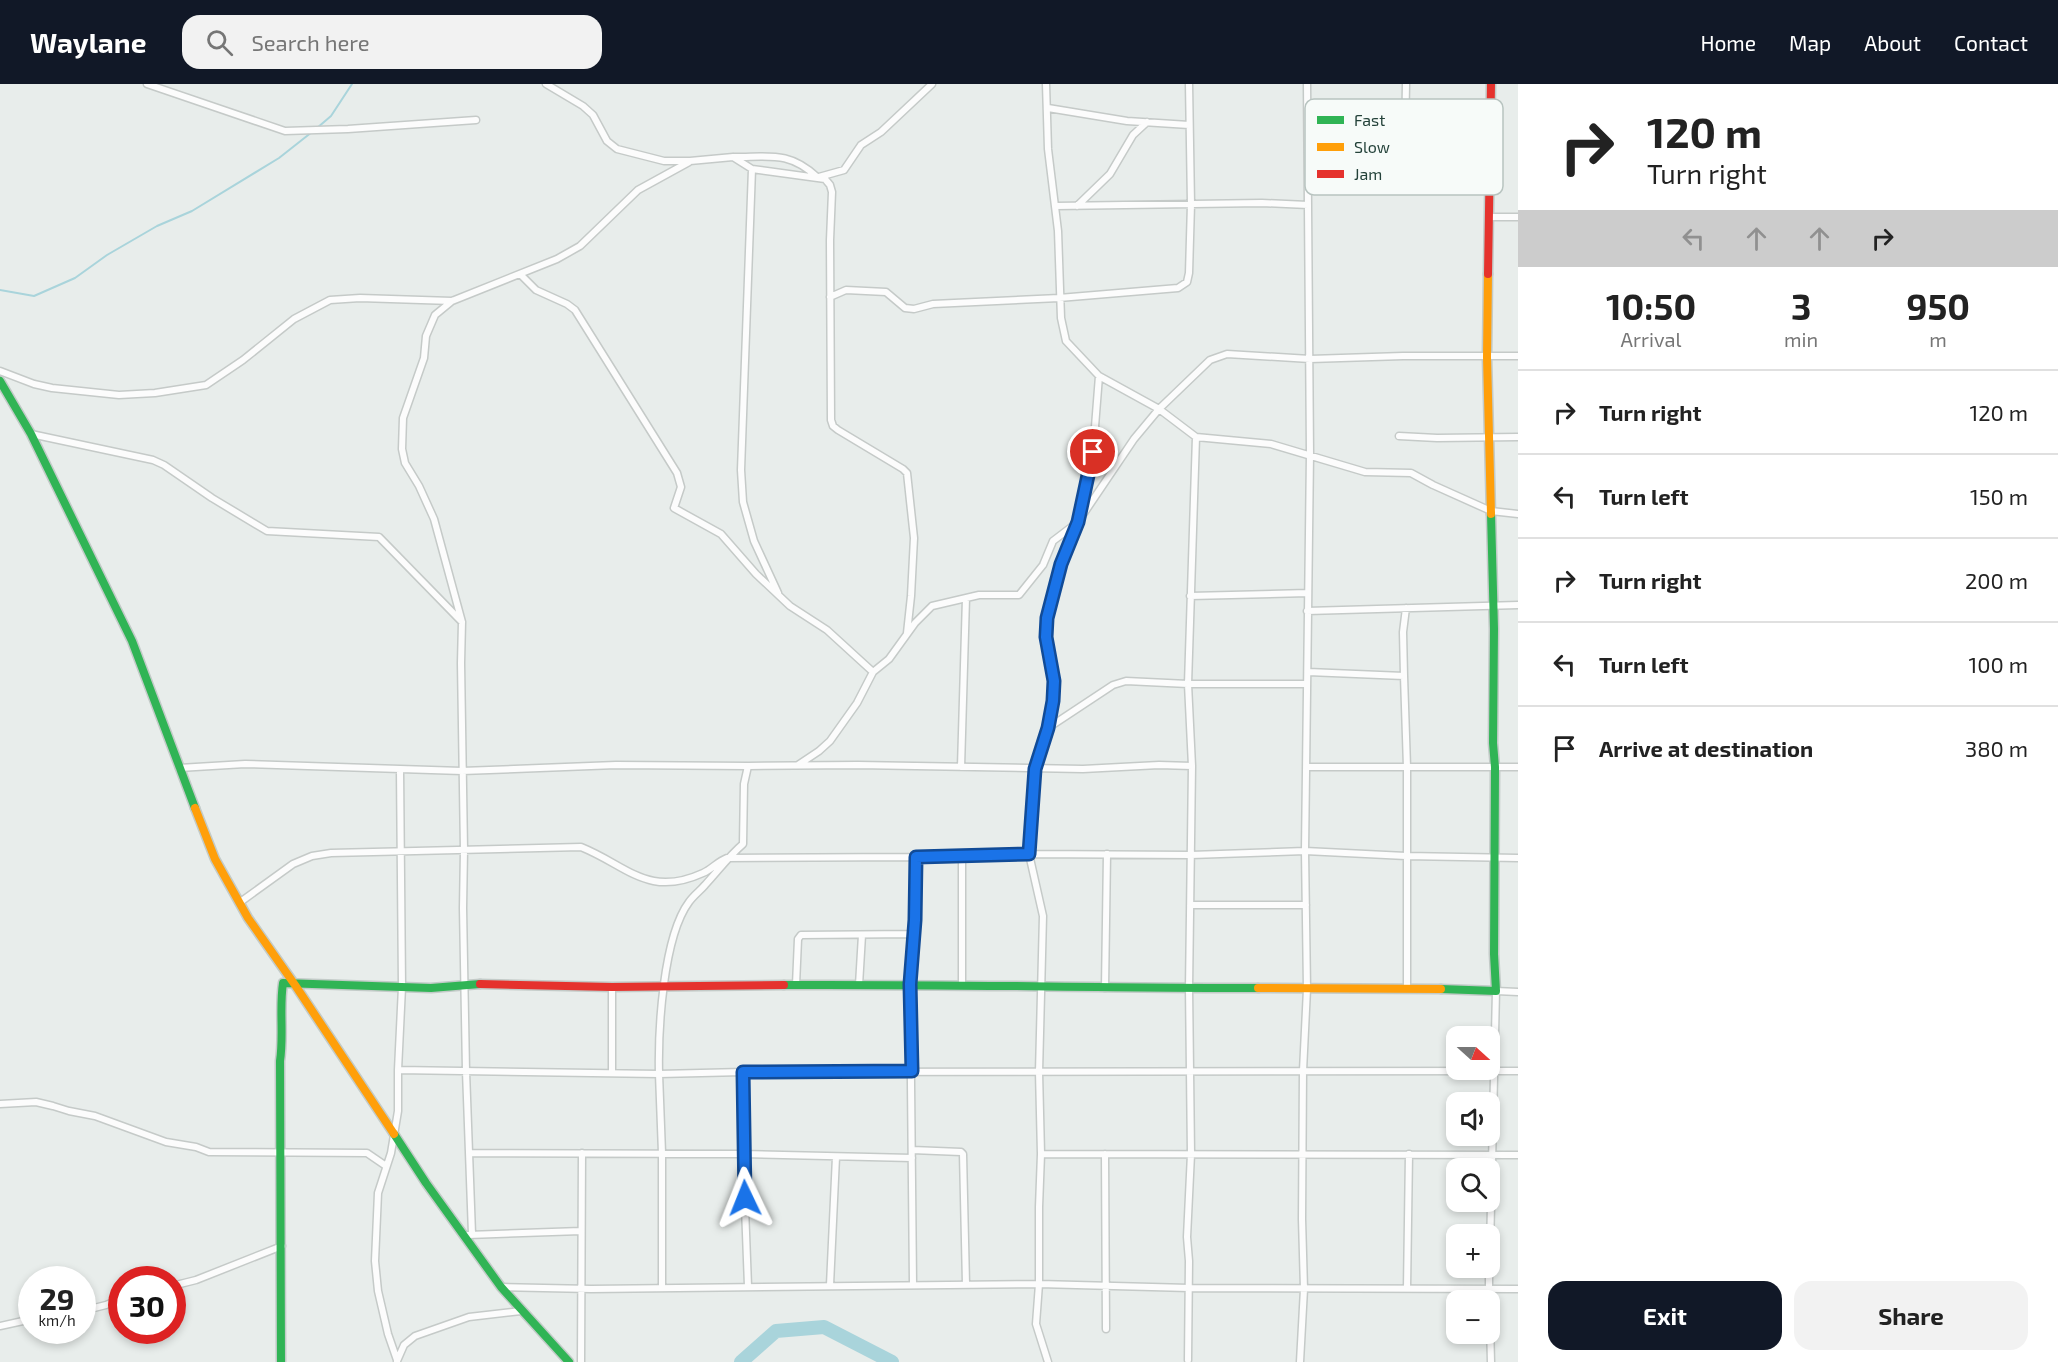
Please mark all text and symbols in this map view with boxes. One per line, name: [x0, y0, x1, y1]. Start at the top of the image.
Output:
search box: [182, 15, 602, 69]
text: Waylane: [30, 25, 146, 59]
icon: search: [203, 26, 236, 59]
text: Search here: [251, 29, 370, 55]
text: Home: [1700, 30, 1756, 55]
text: Map: [1789, 30, 1831, 55]
text: About: [1864, 30, 1921, 55]
text: Contact: [1954, 30, 2028, 55]
legend: [1305, 99, 1503, 195]
text: 120 m: [1647, 106, 1762, 156]
icon: right: [1548, 108, 1626, 186]
text: Fast: [1354, 110, 1385, 129]
text: Slow: [1354, 137, 1390, 156]
text: Turn right: [1647, 157, 1767, 189]
text: Jam: [1354, 164, 1382, 183]
icon: left: [1677, 222, 1710, 255]
icon: ahead: [1740, 222, 1773, 255]
icon: ahead: [1803, 222, 1836, 255]
icon: right: [1866, 222, 1899, 255]
text: 10:50: [1606, 284, 1696, 327]
text: 3: [1791, 284, 1811, 327]
text: 950: [1906, 284, 1970, 327]
text: Arrival: [1621, 327, 1681, 351]
text: min: [1784, 327, 1818, 351]
text: m: [1929, 327, 1947, 351]
icon: right: [1548, 396, 1581, 429]
text: Turn right: [1599, 399, 1701, 425]
text: 120 m: [1969, 399, 2028, 425]
pin: [1067, 426, 1118, 477]
icon: arrive: [1076, 435, 1109, 468]
icon: left: [1548, 480, 1581, 513]
text: Turn left: [1599, 483, 1688, 509]
text: 150 m: [1970, 483, 2028, 509]
icon: right: [1548, 564, 1581, 597]
text: Turn right: [1599, 567, 1701, 593]
text: 200 m: [1965, 567, 2028, 593]
icon: left: [1548, 648, 1581, 681]
text: Turn left: [1599, 651, 1688, 677]
text: 100 m: [1969, 651, 2028, 677]
icon: arrive: [1548, 732, 1581, 765]
text: Arrive at destination: [1599, 735, 1813, 761]
text: 380 m: [1965, 735, 2028, 761]
north arrow: [1446, 1026, 1500, 1080]
map controls: [1446, 1026, 1500, 1344]
button: sound: [1446, 1092, 1500, 1146]
button: search: [1446, 1158, 1500, 1212]
position arrow: [713, 1166, 777, 1230]
button: +: [1446, 1224, 1500, 1278]
speed limit sign: 30: [108, 1266, 186, 1344]
text: 29: [39, 1280, 75, 1316]
button: Exit: [1548, 1281, 1782, 1350]
button: Share: [1794, 1281, 2028, 1350]
button: −: [1446, 1290, 1500, 1344]
text: km/h: [38, 1311, 76, 1329]

